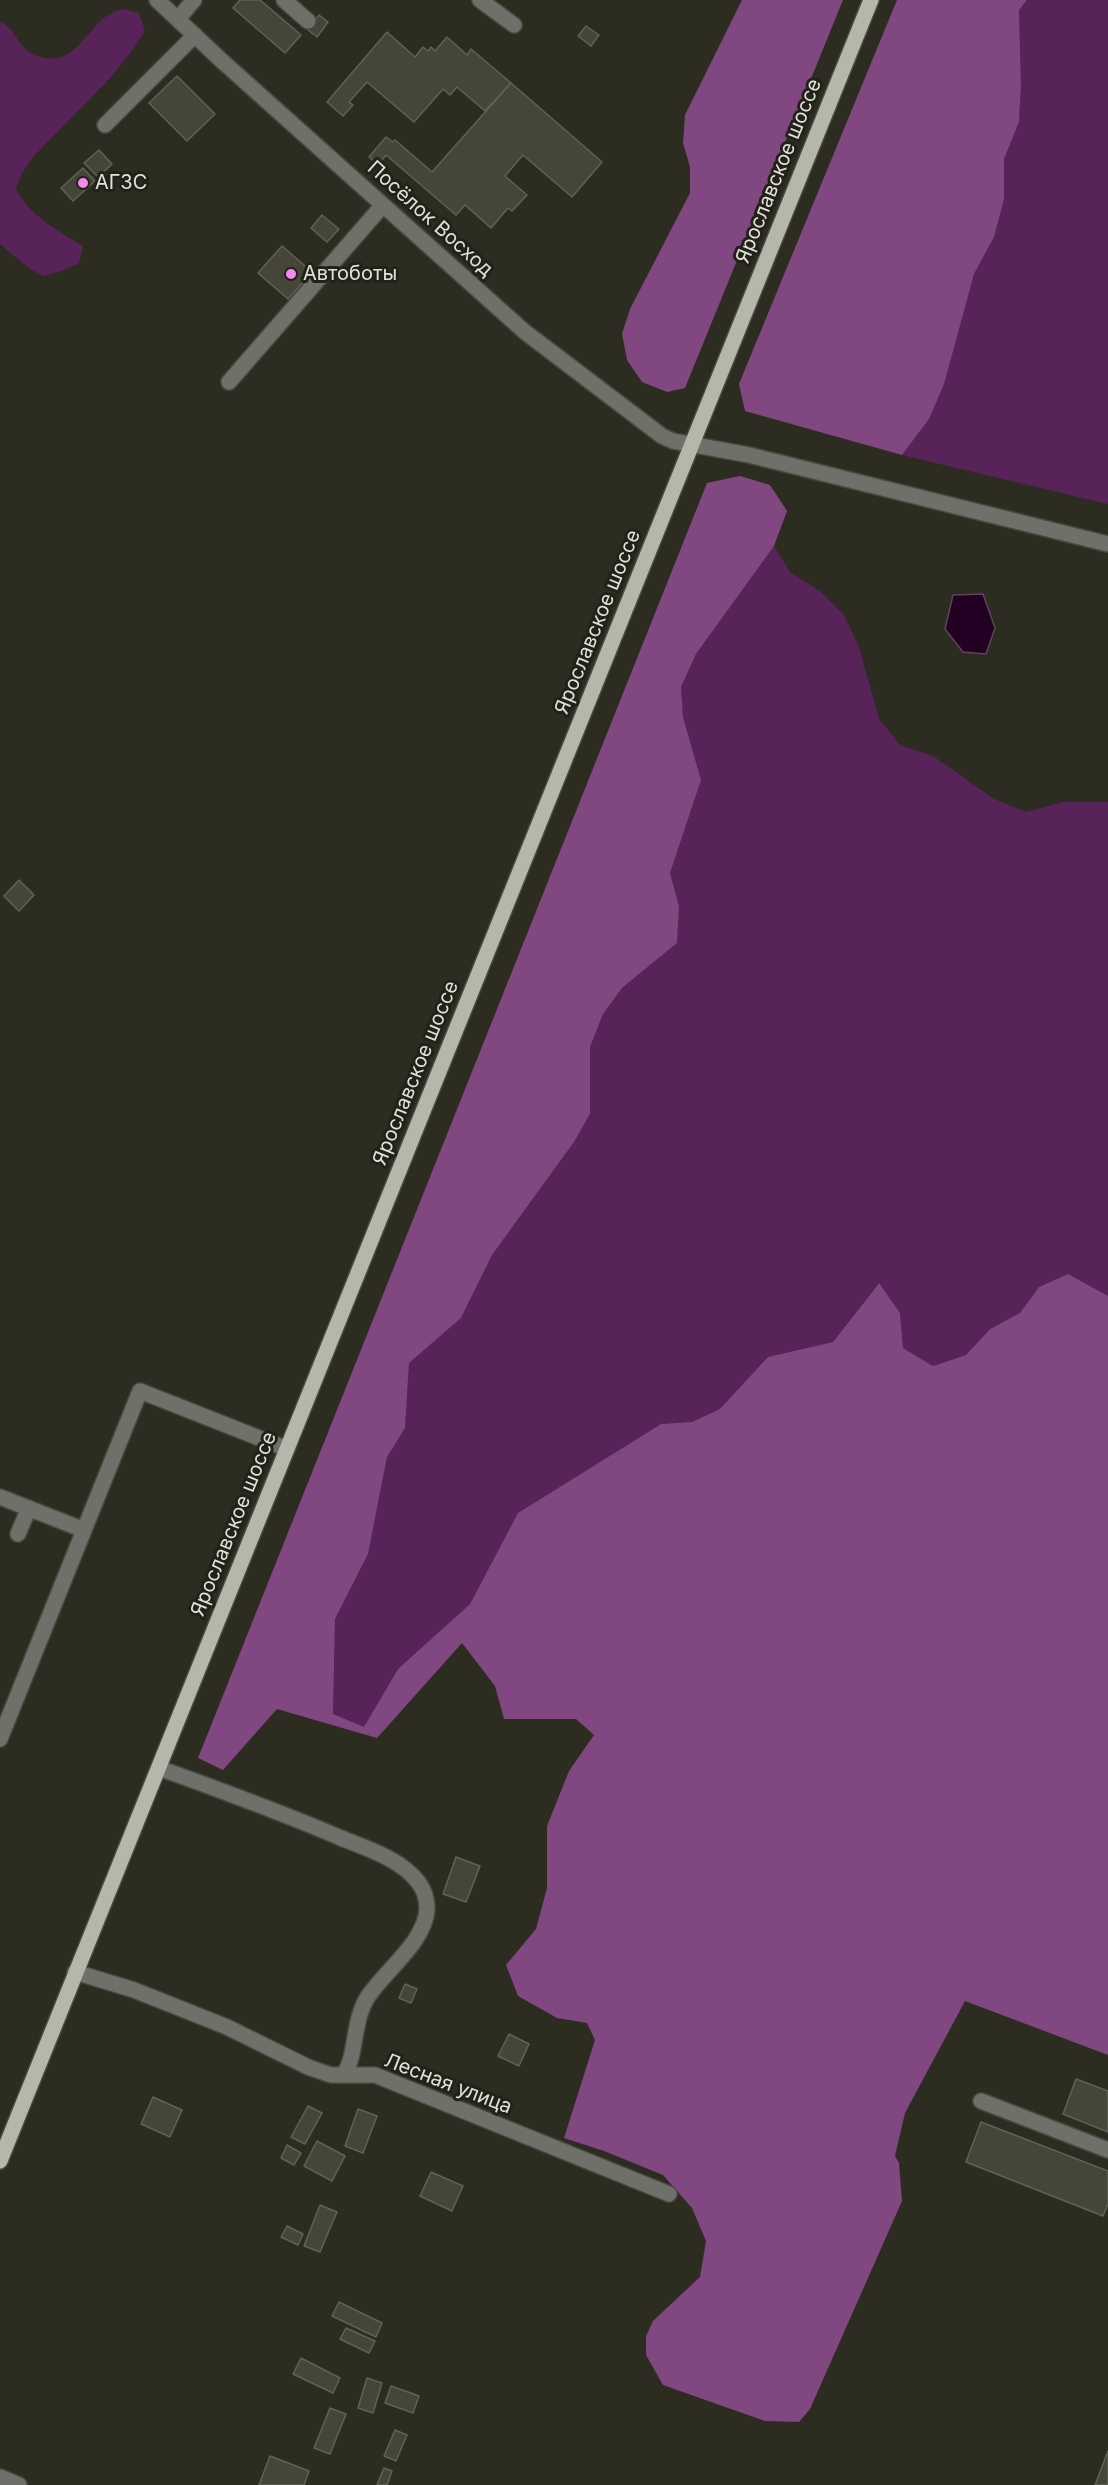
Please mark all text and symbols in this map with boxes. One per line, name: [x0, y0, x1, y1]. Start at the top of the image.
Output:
street label: Ярославское шоссе: [731, 75, 827, 267]
street label: Посёлок Восход: [362, 156, 498, 282]
place label: АГЗС: [95, 171, 147, 195]
marker: АГЗС: [76, 176, 90, 190]
place label: Автоботы: [303, 262, 397, 286]
marker: Автоботы: [284, 267, 298, 281]
street label: Ярославское шоссе: [550, 526, 646, 718]
street label: Ярославское шоссе: [368, 977, 464, 1169]
street label: Ярославское шоссе: [186, 1428, 282, 1620]
street label: Лесная улица: [381, 2049, 515, 2119]

